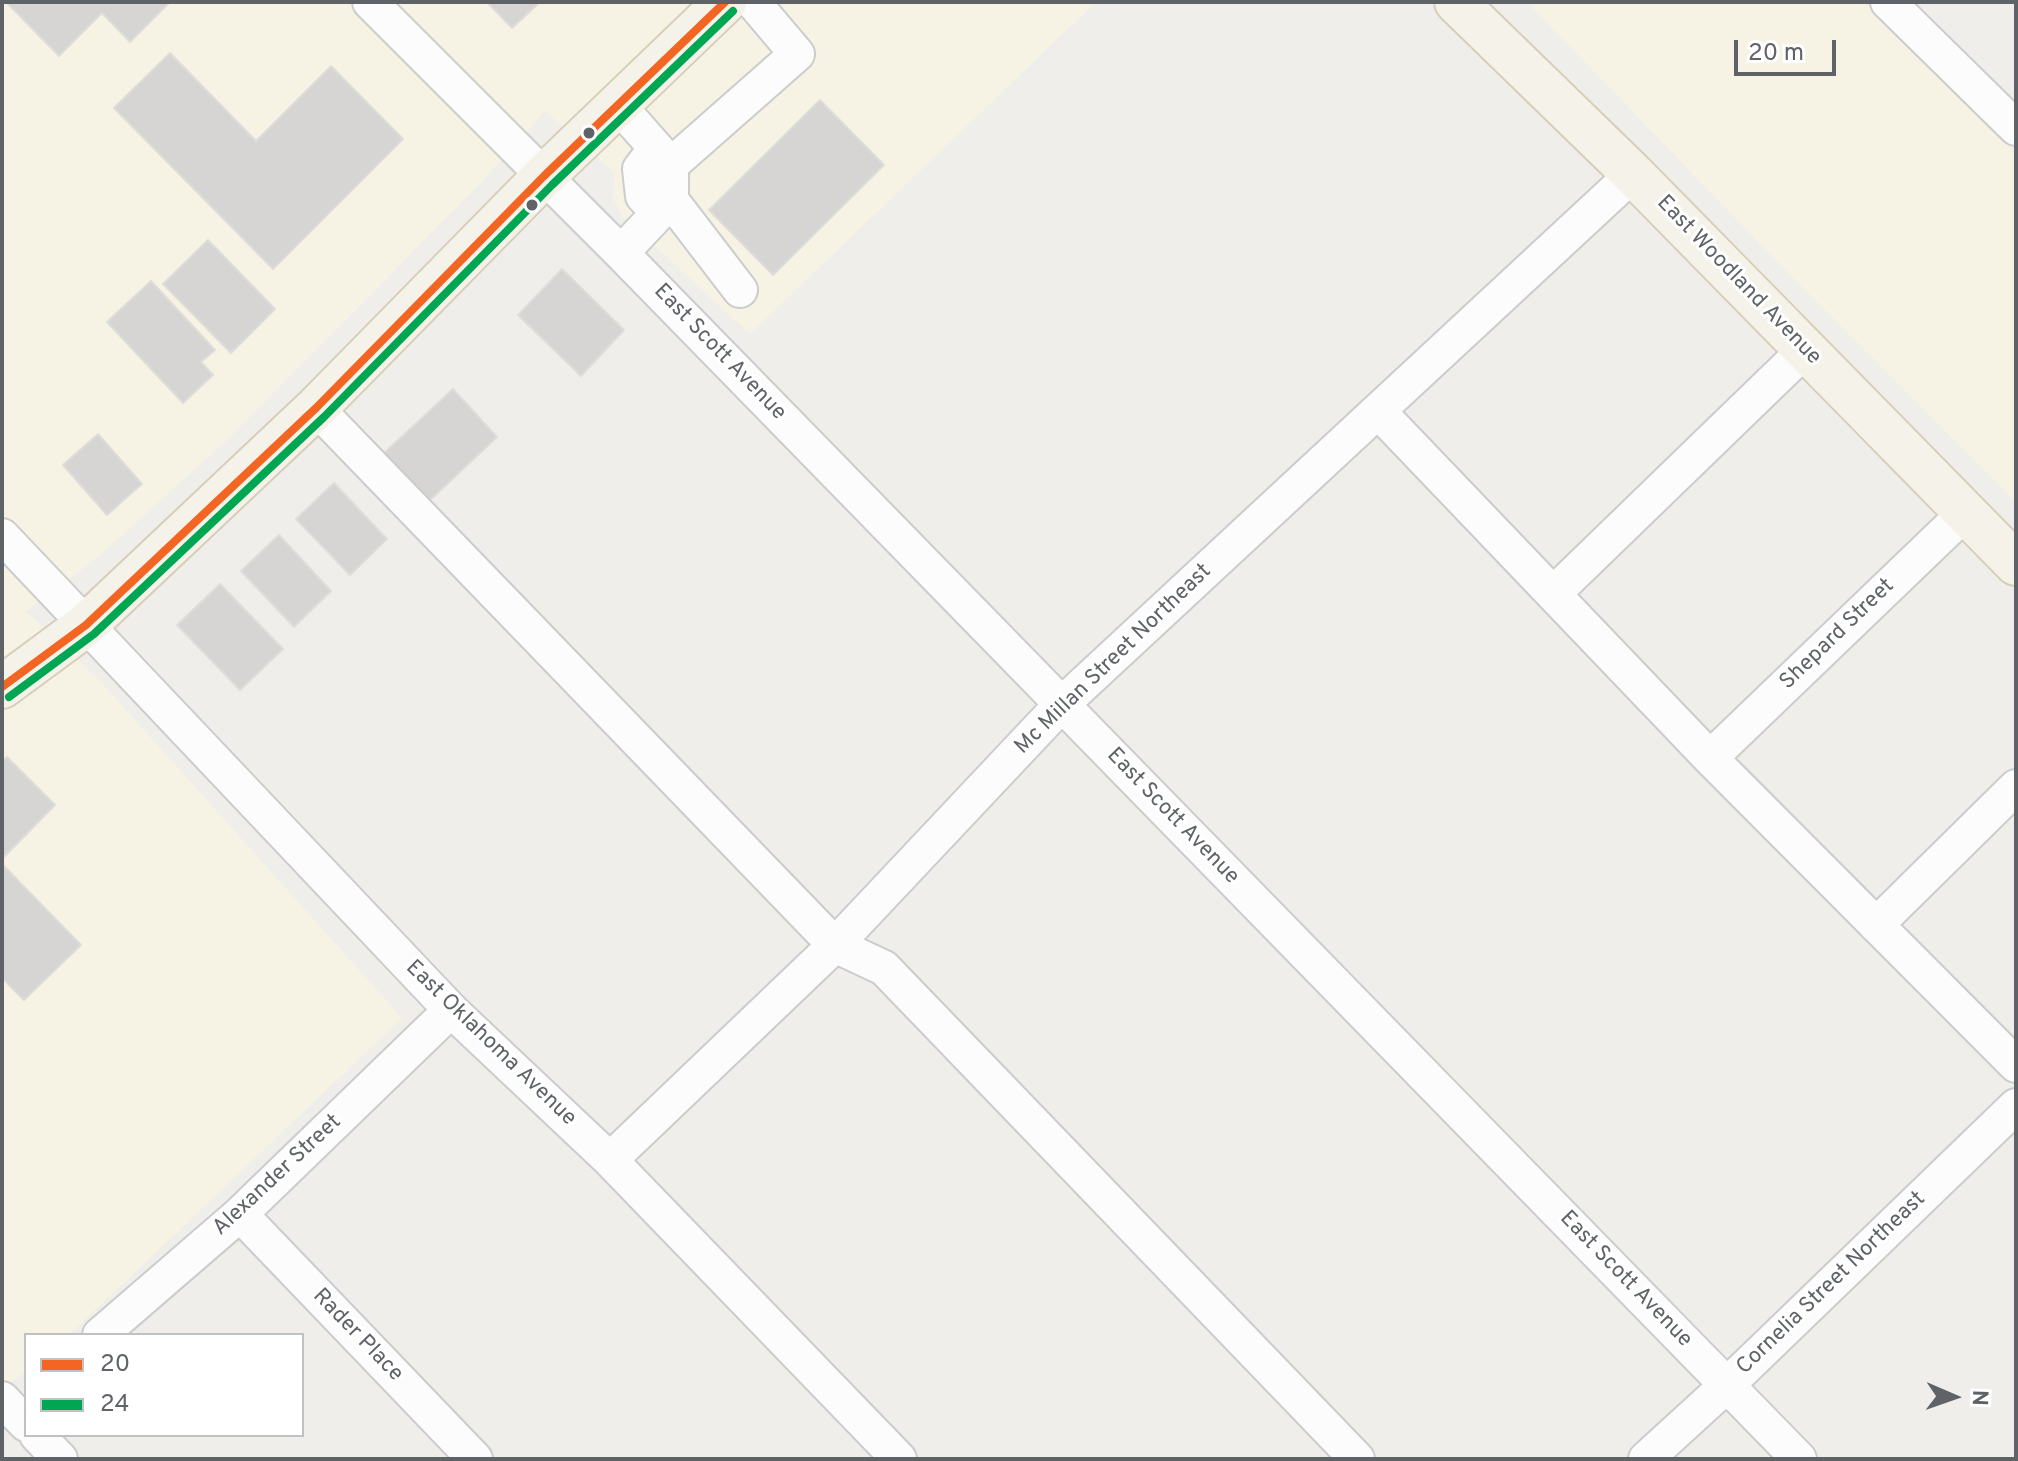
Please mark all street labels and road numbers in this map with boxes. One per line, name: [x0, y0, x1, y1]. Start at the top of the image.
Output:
street label: East Woodland Avenue: [1650, 191, 1826, 371]
street label: East Scott Avenue: [647, 279, 791, 427]
street label: Mc Millan Street Northeast: [1010, 559, 1218, 761]
street label: Shepard Street: [1775, 574, 1901, 696]
street label: East Scott Avenue: [1100, 743, 1244, 891]
street label: East Oklahoma Avenue: [399, 956, 581, 1132]
street label: Alexander Street: [208, 1110, 348, 1242]
street label: Cornelia Street Northeast: [1732, 1187, 1932, 1381]
street label: East Scott Avenue: [1553, 1206, 1697, 1354]
street label: Rader Place: [306, 1284, 408, 1388]

